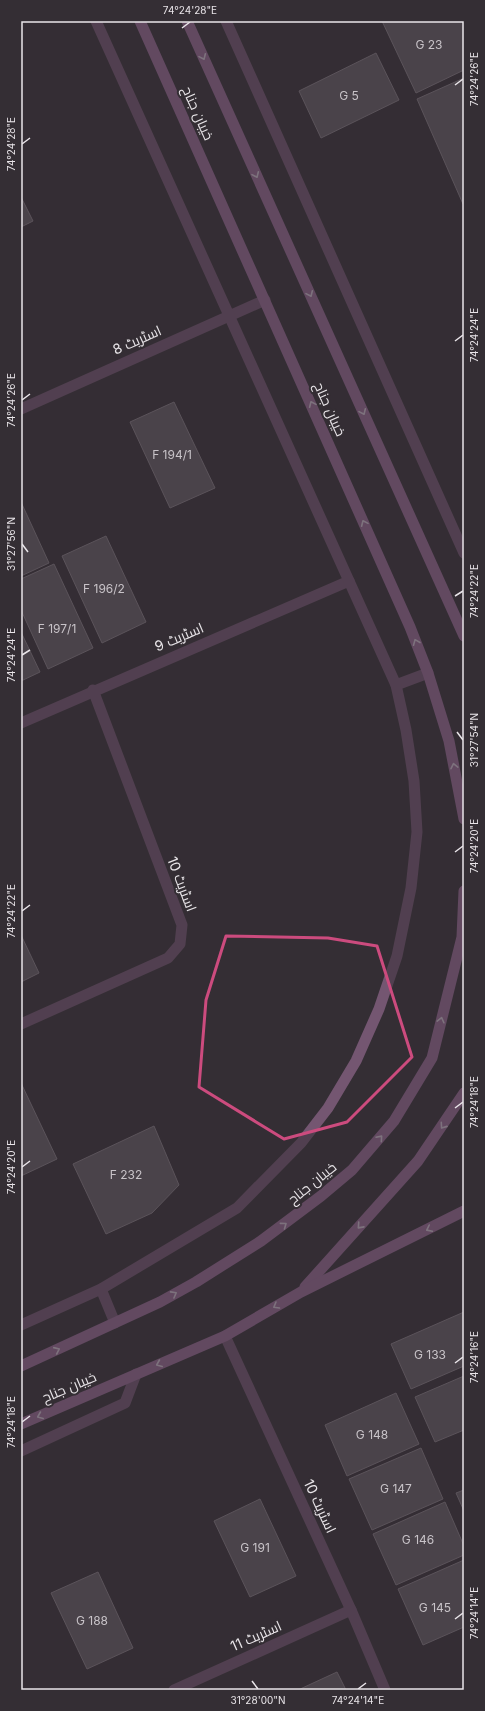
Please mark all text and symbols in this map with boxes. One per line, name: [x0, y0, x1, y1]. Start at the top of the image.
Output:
text: 74°24'28"E: [163, 4, 217, 16]
house number: G 23: [415, 37, 443, 52]
one-way arrow: [198, 52, 206, 60]
text: 74°24'26"E: [468, 52, 480, 106]
street label: خیبان جناح: [178, 83, 218, 143]
house number: G 5: [339, 88, 359, 103]
text: 74°24'28"E: [5, 117, 17, 171]
one-way arrow: [251, 171, 259, 178]
one-way arrow: [305, 289, 313, 297]
text: 74°24'24"E: [468, 308, 480, 362]
street label: اسٹریٹ 8: [110, 321, 164, 358]
text: 74°24'26"E: [5, 373, 17, 427]
street label: خیبان جناح: [310, 379, 350, 439]
one-way arrow: [308, 401, 316, 408]
one-way arrow: [358, 408, 366, 415]
house number: F 194/1: [152, 447, 192, 462]
text: 31°27'56"N: [5, 517, 17, 571]
one-way arrow: [361, 520, 369, 528]
text: 74°24'22"E: [468, 564, 480, 618]
house number: F 196/2: [83, 581, 125, 596]
street label: اسٹریٹ 9: [152, 619, 206, 654]
house number: F 197/1: [38, 621, 76, 636]
text: 74°24'24"E: [5, 628, 17, 682]
one-way arrow: [413, 639, 421, 646]
text: 31°27'54"N: [468, 713, 480, 767]
one-way arrow: [451, 763, 459, 770]
text: 74°24'20"E: [468, 819, 480, 873]
street label: اسٹریٹ 10: [164, 854, 201, 914]
text: 74°24'22"E: [5, 884, 17, 938]
one-way arrow: [436, 1017, 445, 1024]
text: 74°24'18"E: [468, 1076, 480, 1128]
one-way arrow: [441, 1121, 448, 1128]
one-way arrow: [375, 1135, 382, 1142]
text: 74°24'20"E: [5, 1140, 17, 1194]
street label: خیبان جناح: [284, 1158, 340, 1208]
house number: F 232: [110, 1167, 142, 1182]
one-way arrow: [358, 1221, 365, 1228]
one-way arrow: [279, 1222, 286, 1229]
one-way arrow: [426, 1224, 433, 1231]
one-way arrow: [170, 1292, 177, 1299]
one-way arrow: [273, 1302, 280, 1309]
text: 74°24'16"E: [468, 1331, 480, 1383]
one-way arrow: [53, 1346, 60, 1354]
house number: G 133: [414, 1347, 446, 1362]
one-way arrow: [156, 1359, 164, 1367]
street label: خیبان جناح: [39, 1367, 99, 1407]
text: 74°24'18"E: [5, 1396, 17, 1448]
one-way arrow: [37, 1411, 45, 1419]
house number: G 148: [356, 1427, 388, 1442]
street label: اسٹریٹ 10: [301, 1476, 340, 1535]
house number: G 147: [380, 1481, 412, 1496]
house number: G 146: [402, 1532, 434, 1547]
house number: G 191: [240, 1540, 270, 1555]
text: 74°24'14"E: [468, 1587, 480, 1639]
house number: G 145: [419, 1600, 451, 1615]
house number: G 188: [76, 1613, 108, 1628]
street label: اسٹریٹ 11: [228, 1617, 284, 1654]
text: 31°28'00"N: [231, 1694, 285, 1706]
text: 74°24'14"E: [332, 1694, 384, 1706]

